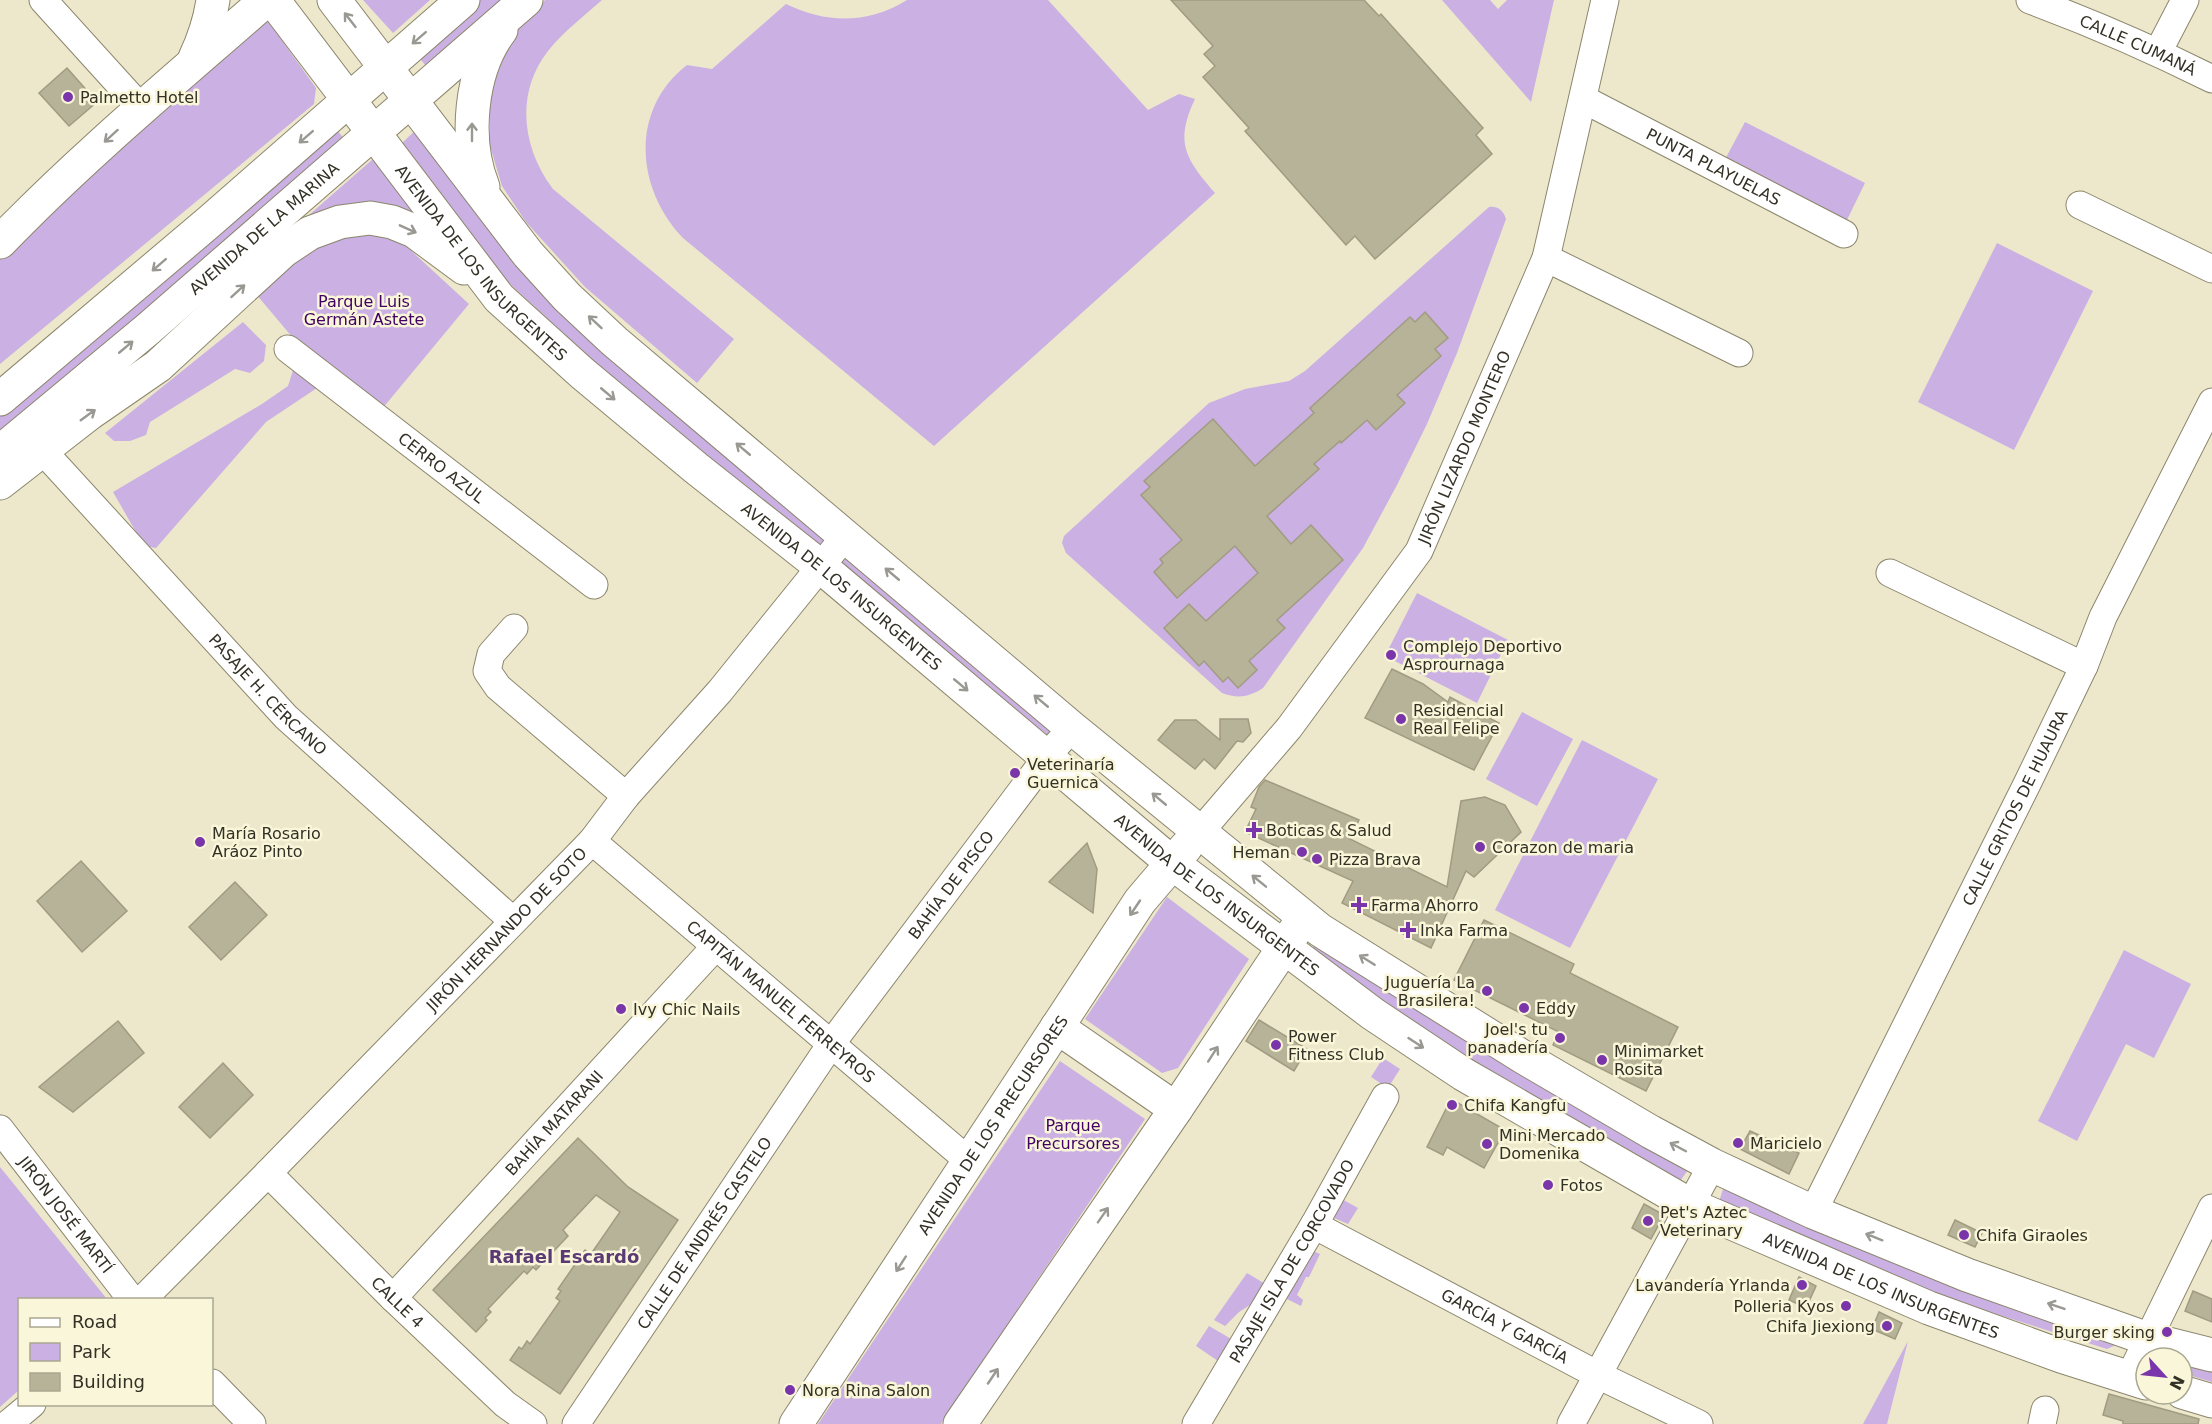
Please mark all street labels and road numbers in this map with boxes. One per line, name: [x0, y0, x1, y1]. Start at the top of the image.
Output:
street label: CALLE CUMANÁ: [2077, 11, 2199, 79]
street label: PUNTA PLAYUELAS: [1643, 124, 1784, 209]
street label: AVENIDA DE LA MARINA: [185, 158, 343, 298]
street label: AVENIDA DE LOS INSURGENTES: [392, 161, 571, 365]
street label: JIRÓN LIZARDO MONTERO: [1413, 348, 1514, 548]
street label: CERRO AZUL: [395, 428, 489, 507]
street label: AVENIDA DE LOS INSURGENTES: [738, 498, 946, 674]
street label: PASAJE H. CÉRCANO: [205, 630, 331, 759]
street label: CALLE GRITOS DE HUAURA: [1958, 706, 2071, 909]
street label: AVENIDA DE LOS INSURGENTES: [1111, 809, 1323, 980]
street label: BAHÍA DE PISCO: [904, 827, 998, 943]
street label: JIRÓN HERNANDO DE SOTO: [422, 843, 590, 1015]
street label: CAPITÁN MANUEL FERREYROS: [683, 916, 879, 1087]
street label: AVENIDA DE LOS PRECURSORES: [914, 1012, 1072, 1238]
street label: BAHÍA MATARANI: [501, 1066, 607, 1179]
street label: CALLE DE ANDRÉS CASTELO: [633, 1133, 775, 1333]
street label: JIRÓN JOSÉ MARTÍ: [14, 1152, 117, 1277]
street label: PASAJE ISLA DE CORCOVADO: [1225, 1156, 1358, 1366]
street label: AVENIDA DE LOS INSURGENTES: [1760, 1228, 2002, 1342]
street label: CALLE 4: [368, 1273, 428, 1332]
street label: GARCÍA Y GARCÍA: [1438, 1285, 1572, 1367]

